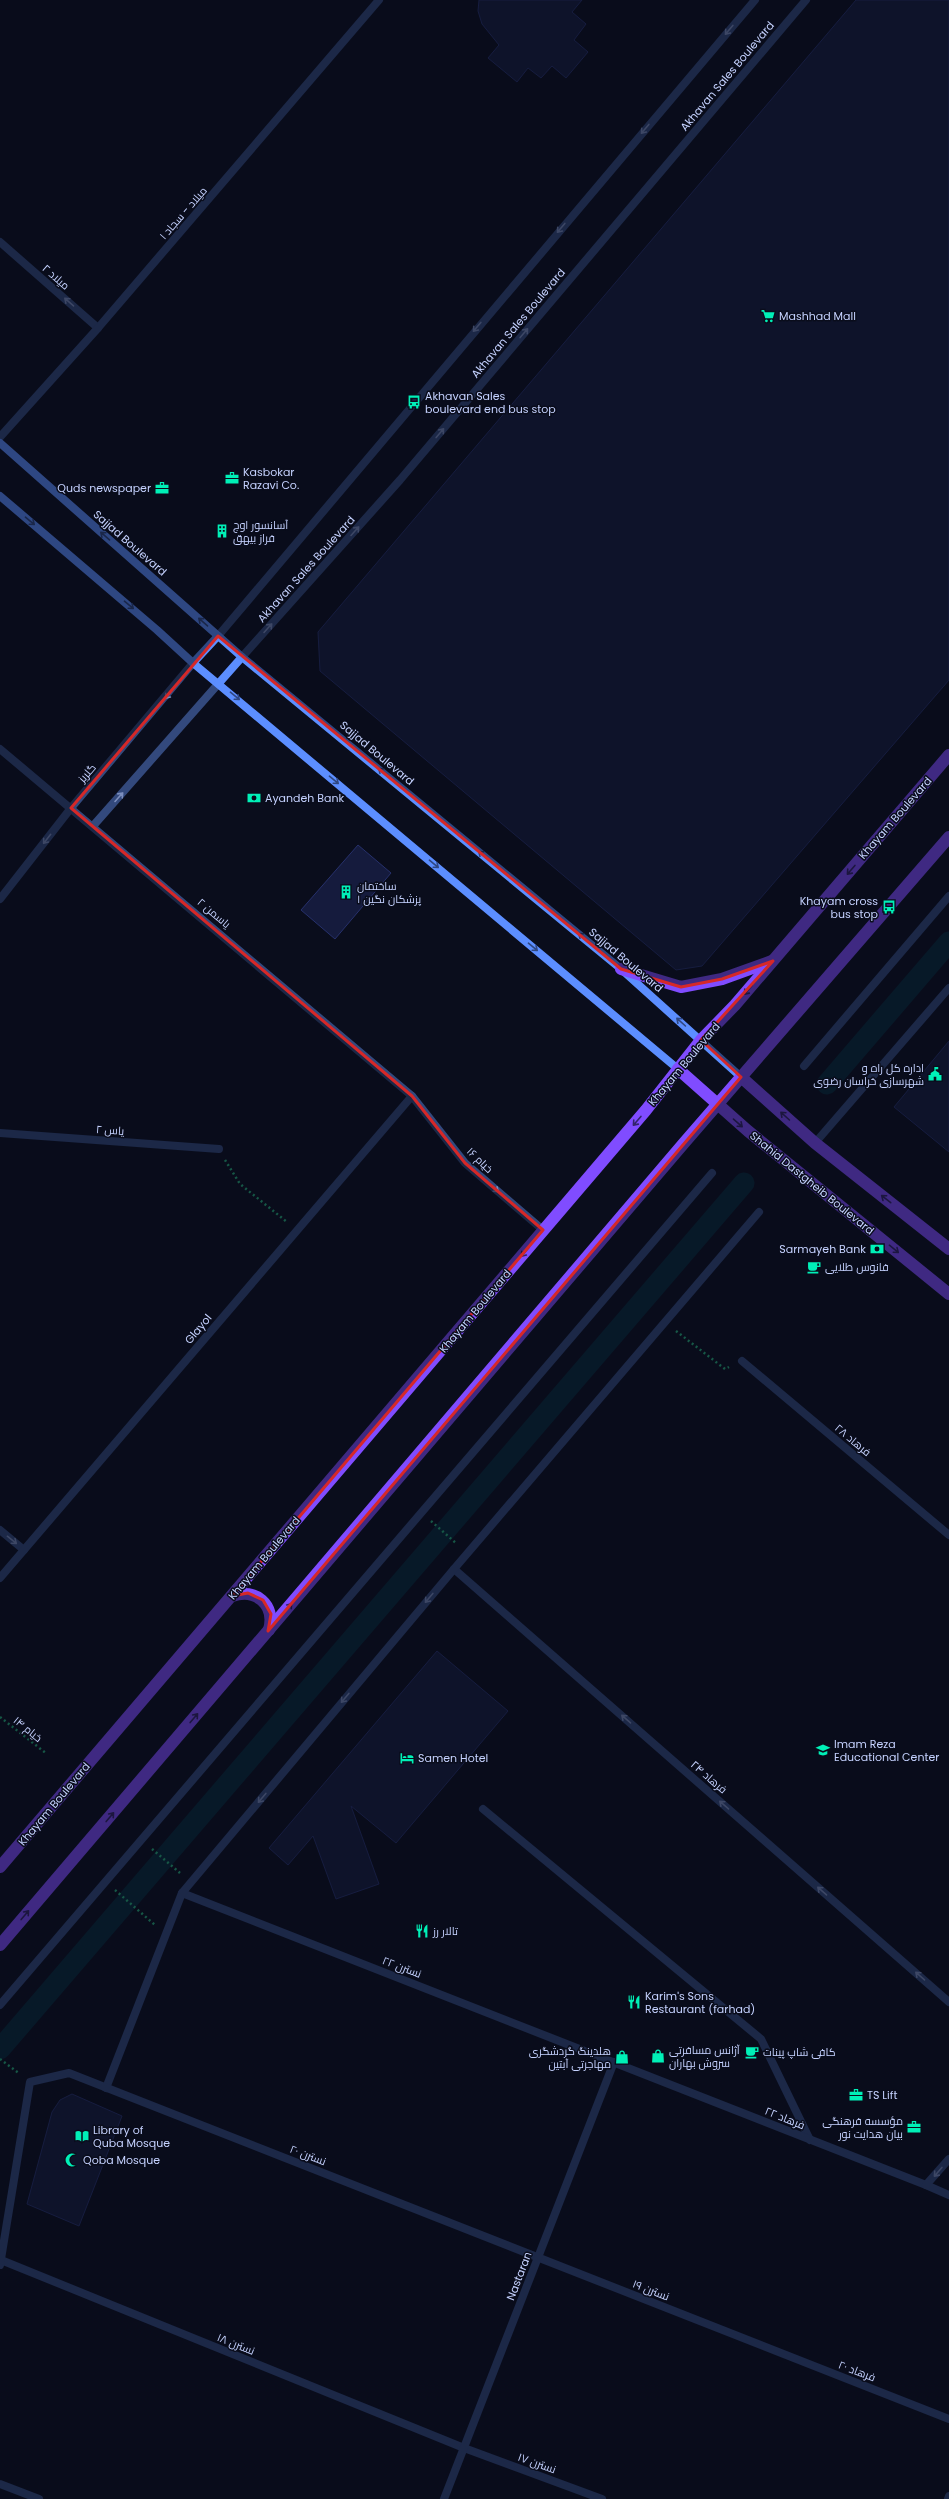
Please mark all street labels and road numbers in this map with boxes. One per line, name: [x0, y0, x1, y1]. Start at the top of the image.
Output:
street label: Akhavan Sales Boulevard: [676, 18, 778, 134]
street label: میلاد - سجاد ۱: [155, 183, 211, 243]
street label: میلاد ۲: [39, 261, 73, 293]
street label: Akhavan Sales Boulevard: [467, 265, 569, 381]
street label: Sajjad Boulevard: [90, 507, 170, 579]
street label: Akhavan Sales Boulevard: [254, 512, 358, 626]
street label: Sajjad Boulevard: [336, 717, 418, 789]
street label: گلریز: [74, 760, 100, 787]
street label: Khayam Boulevard: [855, 773, 935, 863]
street label: یاسمن ۲: [194, 894, 234, 932]
street label: Sajjad Boulevard: [585, 924, 667, 996]
street label: Khayam Boulevard: [644, 1019, 724, 1109]
street label: یاس ۲: [95, 1121, 125, 1139]
street label: Shahid Dastgheib Boulevard: [746, 1128, 878, 1238]
street label: خیام ۱۶: [463, 1143, 497, 1177]
street label: Khayam Boulevard: [435, 1266, 515, 1356]
street label: Glayol: [181, 1311, 215, 1347]
street label: فرهاد ۲۸: [831, 1420, 875, 1460]
street label: Khayam Boulevard: [224, 1513, 304, 1603]
street label: خیام ۱۴: [10, 1712, 46, 1746]
street label: فرهاد ۲۴: [687, 1757, 731, 1797]
street label: Khayam Boulevard: [14, 1759, 94, 1849]
street label: نسترن ۲۲: [380, 1952, 424, 1982]
street label: فرهاد ۲۲: [763, 2103, 807, 2133]
street label: نسترن ۲۰: [288, 2141, 329, 2169]
street label: Nastaran: [502, 2249, 536, 2303]
street label: نسترن ۱۹: [630, 2276, 672, 2304]
street label: نسترن ۱۸: [215, 2329, 257, 2359]
street label: فرهاد ۲۰: [836, 2357, 878, 2385]
street label: نسترن ۱۷: [516, 2449, 558, 2477]

